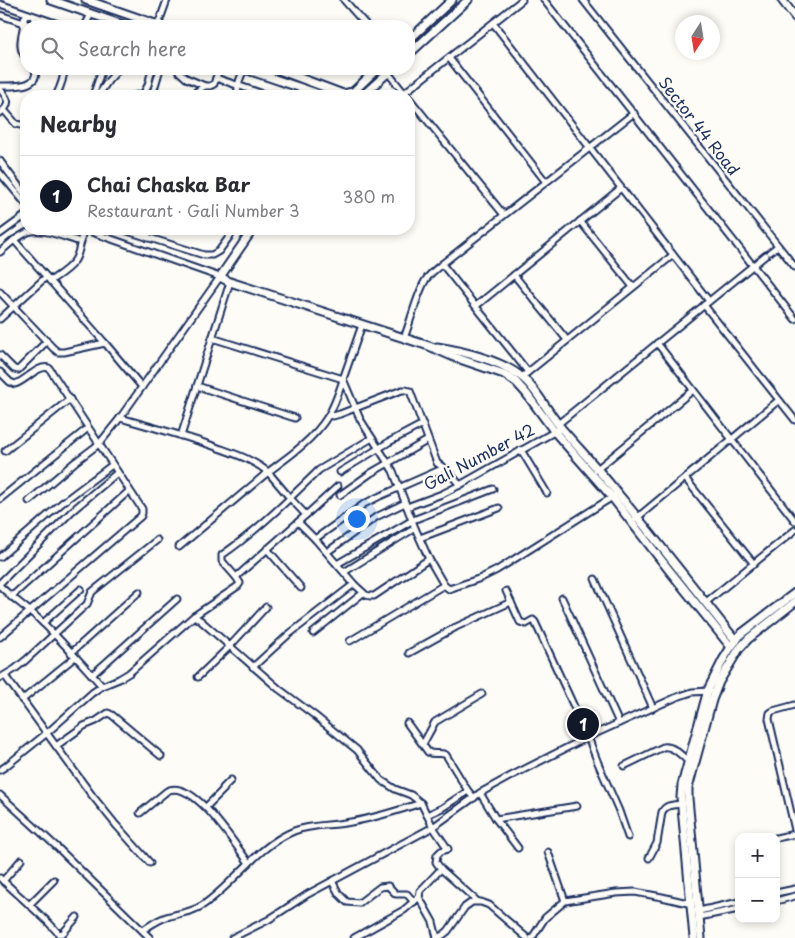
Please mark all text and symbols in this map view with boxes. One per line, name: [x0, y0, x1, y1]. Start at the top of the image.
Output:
north arrow: [675, 15, 720, 60]
search box: [20, 20, 415, 75]
icon: search: [38, 34, 66, 62]
text: Search here: [78, 34, 187, 62]
street label: Sector 44 Road: [653, 71, 746, 180]
text: Nearby: [40, 107, 117, 139]
text: Chai Chaska Bar: [87, 170, 250, 198]
text: 1: [52, 184, 60, 208]
text: 380 m: [343, 184, 395, 208]
text: Restaurant · Gali Number 3: [87, 198, 299, 222]
street label: Gali Number 42: [419, 417, 538, 496]
your location: [344, 506, 370, 532]
pin: 1: [567, 705, 599, 743]
map controls: [735, 833, 780, 923]
button: +: [735, 833, 780, 878]
button: −: [735, 878, 780, 923]

